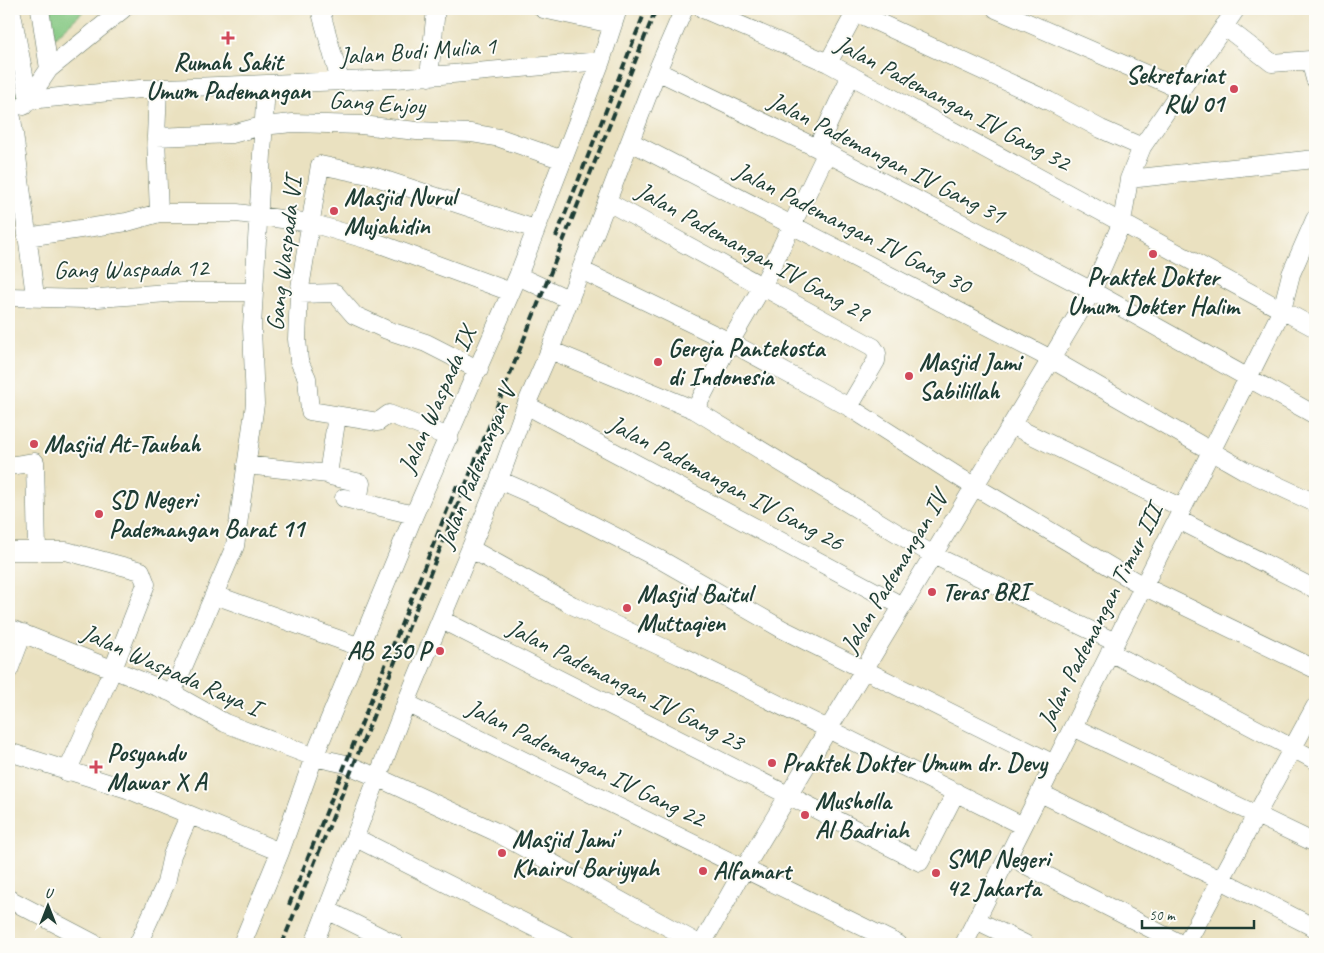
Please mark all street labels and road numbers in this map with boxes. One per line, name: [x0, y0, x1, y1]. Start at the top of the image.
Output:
street label: Jalan Pademangan IV Gang 32: [829, 27, 1077, 179]
street label: Jalan Budi Mulia 1: [338, 29, 499, 73]
street label: Gang Enjoy: [328, 84, 428, 122]
street label: Jalan Pademangan IV Gang 31: [762, 84, 1012, 232]
street label: Jalan Pademangan IV Gang 30: [728, 154, 978, 302]
street label: Gang Waspada VI: [259, 169, 310, 333]
street label: Jalan Pademangan IV Gang 29: [630, 174, 877, 330]
street label: Gang Waspada 12: [53, 252, 210, 286]
street label: Jalan Waspada IX: [390, 319, 485, 479]
street label: Jalan Pademangan V: [428, 377, 525, 554]
street label: Jalan Pademangan IV Gang 26: [602, 407, 850, 559]
street label: Jalan Pademangan IV: [833, 481, 957, 660]
street label: Jalan Pademangan Timur III: [1029, 494, 1172, 734]
street label: Jalan Pademangan IV Gang 23: [501, 611, 751, 759]
street label: Jalan Waspada Raya I: [76, 616, 271, 726]
street label: Jalan Pademangan IV Gang 22: [461, 691, 712, 835]

